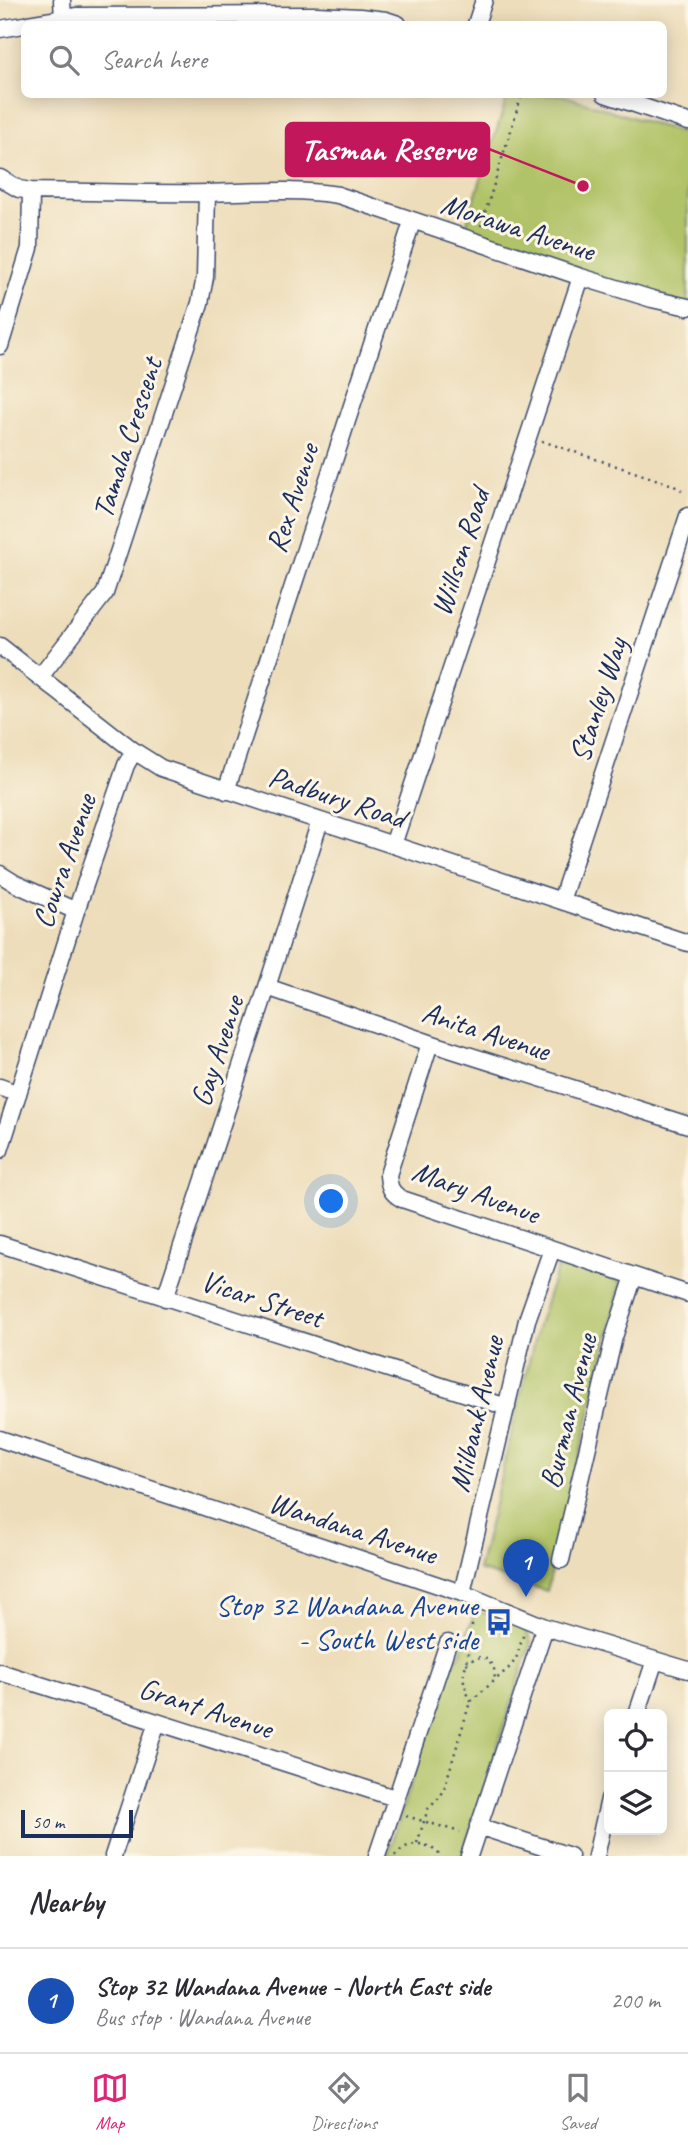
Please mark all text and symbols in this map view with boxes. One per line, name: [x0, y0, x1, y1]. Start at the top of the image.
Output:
search box: [21, 21, 667, 98]
icon: search: [45, 41, 83, 79]
text: Search here: [101, 43, 207, 76]
callout: Tasman Reserve: [286, 123, 489, 176]
text: Tasman Reserve: [301, 129, 478, 170]
street label: Morawa Avenue: [436, 184, 602, 270]
street label: Tamala Crescent: [83, 350, 172, 523]
street label: Rex Avenue: [257, 437, 328, 557]
street label: Willson Road: [422, 480, 500, 620]
street label: Stanley Way: [560, 632, 636, 767]
street label: Padbury Road: [264, 757, 414, 838]
street label: Cowra Avenue: [23, 787, 105, 933]
street label: Gay Avenue: [181, 989, 253, 1111]
street label: Anita Avenue: [417, 993, 557, 1070]
street label: Mary Avenue: [407, 1152, 547, 1233]
your location: [314, 1184, 348, 1218]
street label: Vicar Street: [196, 1261, 331, 1337]
street label: Burman Avenue: [531, 1328, 606, 1492]
street label: Milbank Avenue: [440, 1330, 513, 1495]
street label: Wandana Avenue: [264, 1483, 444, 1574]
pin: 1: [503, 1539, 549, 1597]
place label: Stop 32 Wandana Avenue - South West side: [215, 1586, 480, 1658]
bus stop icon: Stop 32 Wandana Avenue - South West side: [484, 1607, 514, 1637]
street label: Grant Avenue: [135, 1669, 280, 1748]
map controls: [604, 1709, 667, 1835]
button: locate: [604, 1709, 667, 1772]
button: layers: [604, 1772, 667, 1835]
scale bar: [21, 1807, 133, 1839]
text: 50 m: [32, 1810, 64, 1834]
text: Nearby: [28, 1883, 104, 1921]
text: Stop 32 Wandana Avenue - North East side: [95, 1970, 490, 2003]
text: 1: [46, 1986, 56, 2015]
text: 200 m: [611, 1986, 660, 2015]
text: Bus stop · Wandana Avenue: [95, 2003, 310, 2032]
tab: Map: [91, 2069, 129, 2135]
tab: Directions: [311, 2069, 377, 2135]
tab: Saved: [559, 2069, 597, 2135]

